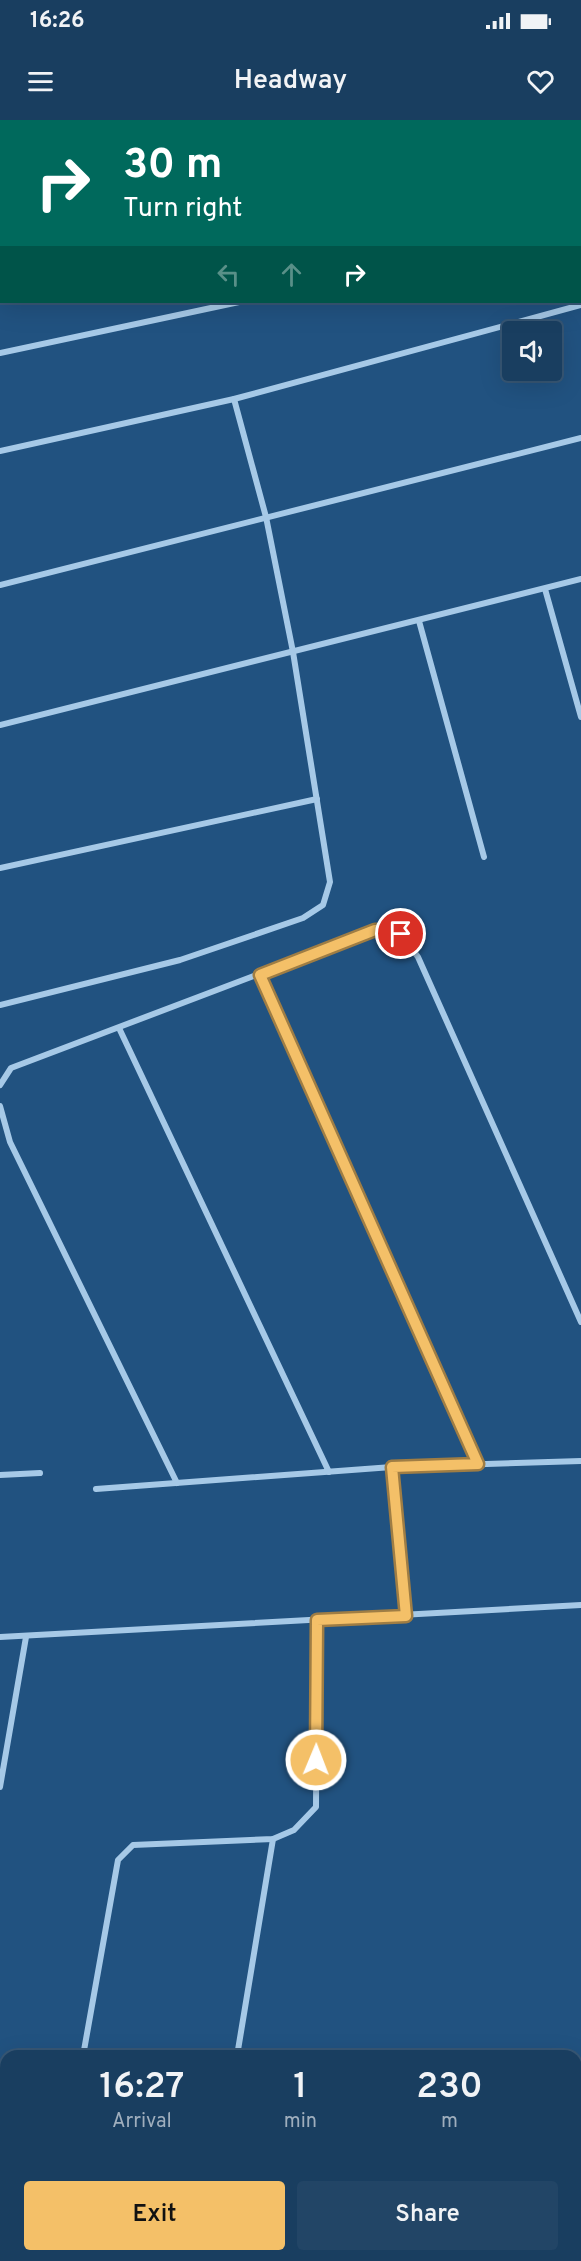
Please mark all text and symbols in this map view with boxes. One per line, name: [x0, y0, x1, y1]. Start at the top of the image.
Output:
text: 16:26: [30, 8, 85, 35]
text: Headway: [234, 64, 347, 98]
icon: menu: [24, 65, 57, 98]
icon: heart: [524, 65, 557, 98]
text: 30 m: [123, 140, 222, 193]
icon: right: [24, 144, 102, 222]
text: Turn right: [123, 192, 242, 226]
icon: left: [212, 258, 245, 291]
icon: ahead: [275, 258, 308, 291]
icon: right: [338, 258, 371, 291]
map controls: [502, 321, 562, 381]
button: sound: [502, 321, 562, 381]
pin: [375, 908, 426, 959]
icon: arrive: [384, 917, 417, 950]
position arrow: [284, 1728, 348, 1792]
text: 16:27: [99, 2065, 185, 2111]
text: 1: [293, 2065, 307, 2111]
text: 230: [416, 2065, 483, 2111]
text: Arrival: [112, 2109, 172, 2135]
text: min: [284, 2109, 317, 2135]
text: m: [441, 2109, 458, 2135]
button: Exit: [24, 2181, 285, 2250]
button: Share: [297, 2181, 558, 2250]

